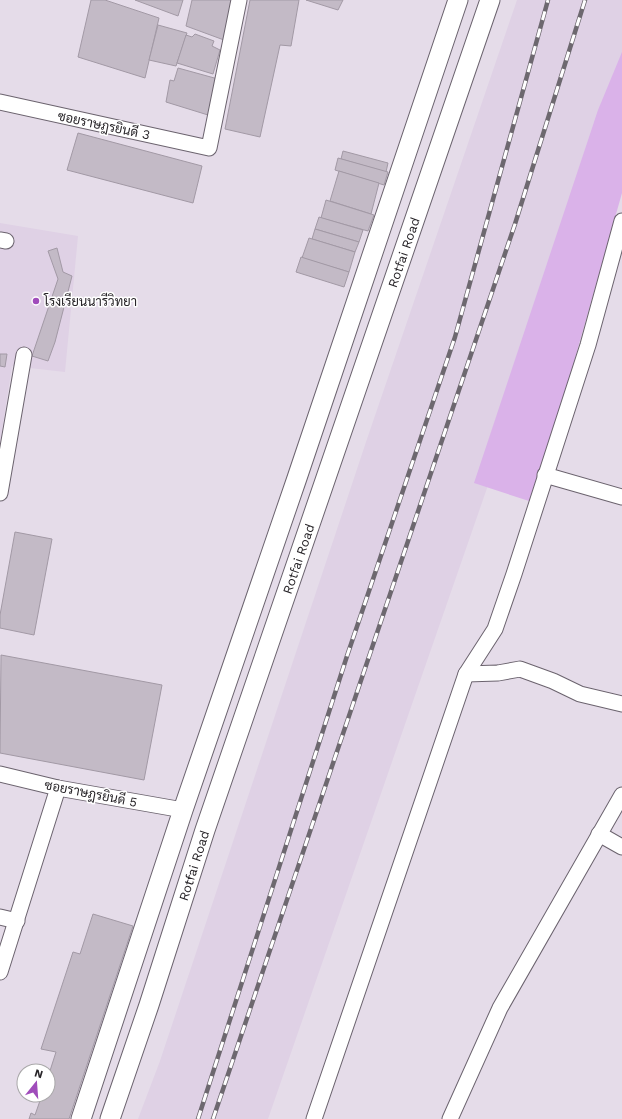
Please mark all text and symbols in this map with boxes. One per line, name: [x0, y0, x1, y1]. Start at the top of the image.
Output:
street label: ซอยราษฎรยินดี 3: [56, 106, 152, 144]
street label: Rotfai Road: [385, 216, 423, 289]
place label: โรงเรียนนารีวิทยา: [43, 292, 137, 309]
marker: โรงเรียนนารีวิทยา: [31, 296, 41, 306]
street label: Rotfai Road: [280, 522, 318, 596]
street label: ซอยราษฎรยินดี 5: [43, 775, 139, 811]
street label: Rotfai Road: [176, 829, 212, 903]
north arrow: [16, 1063, 56, 1103]
text: N: [33, 1067, 45, 1081]

